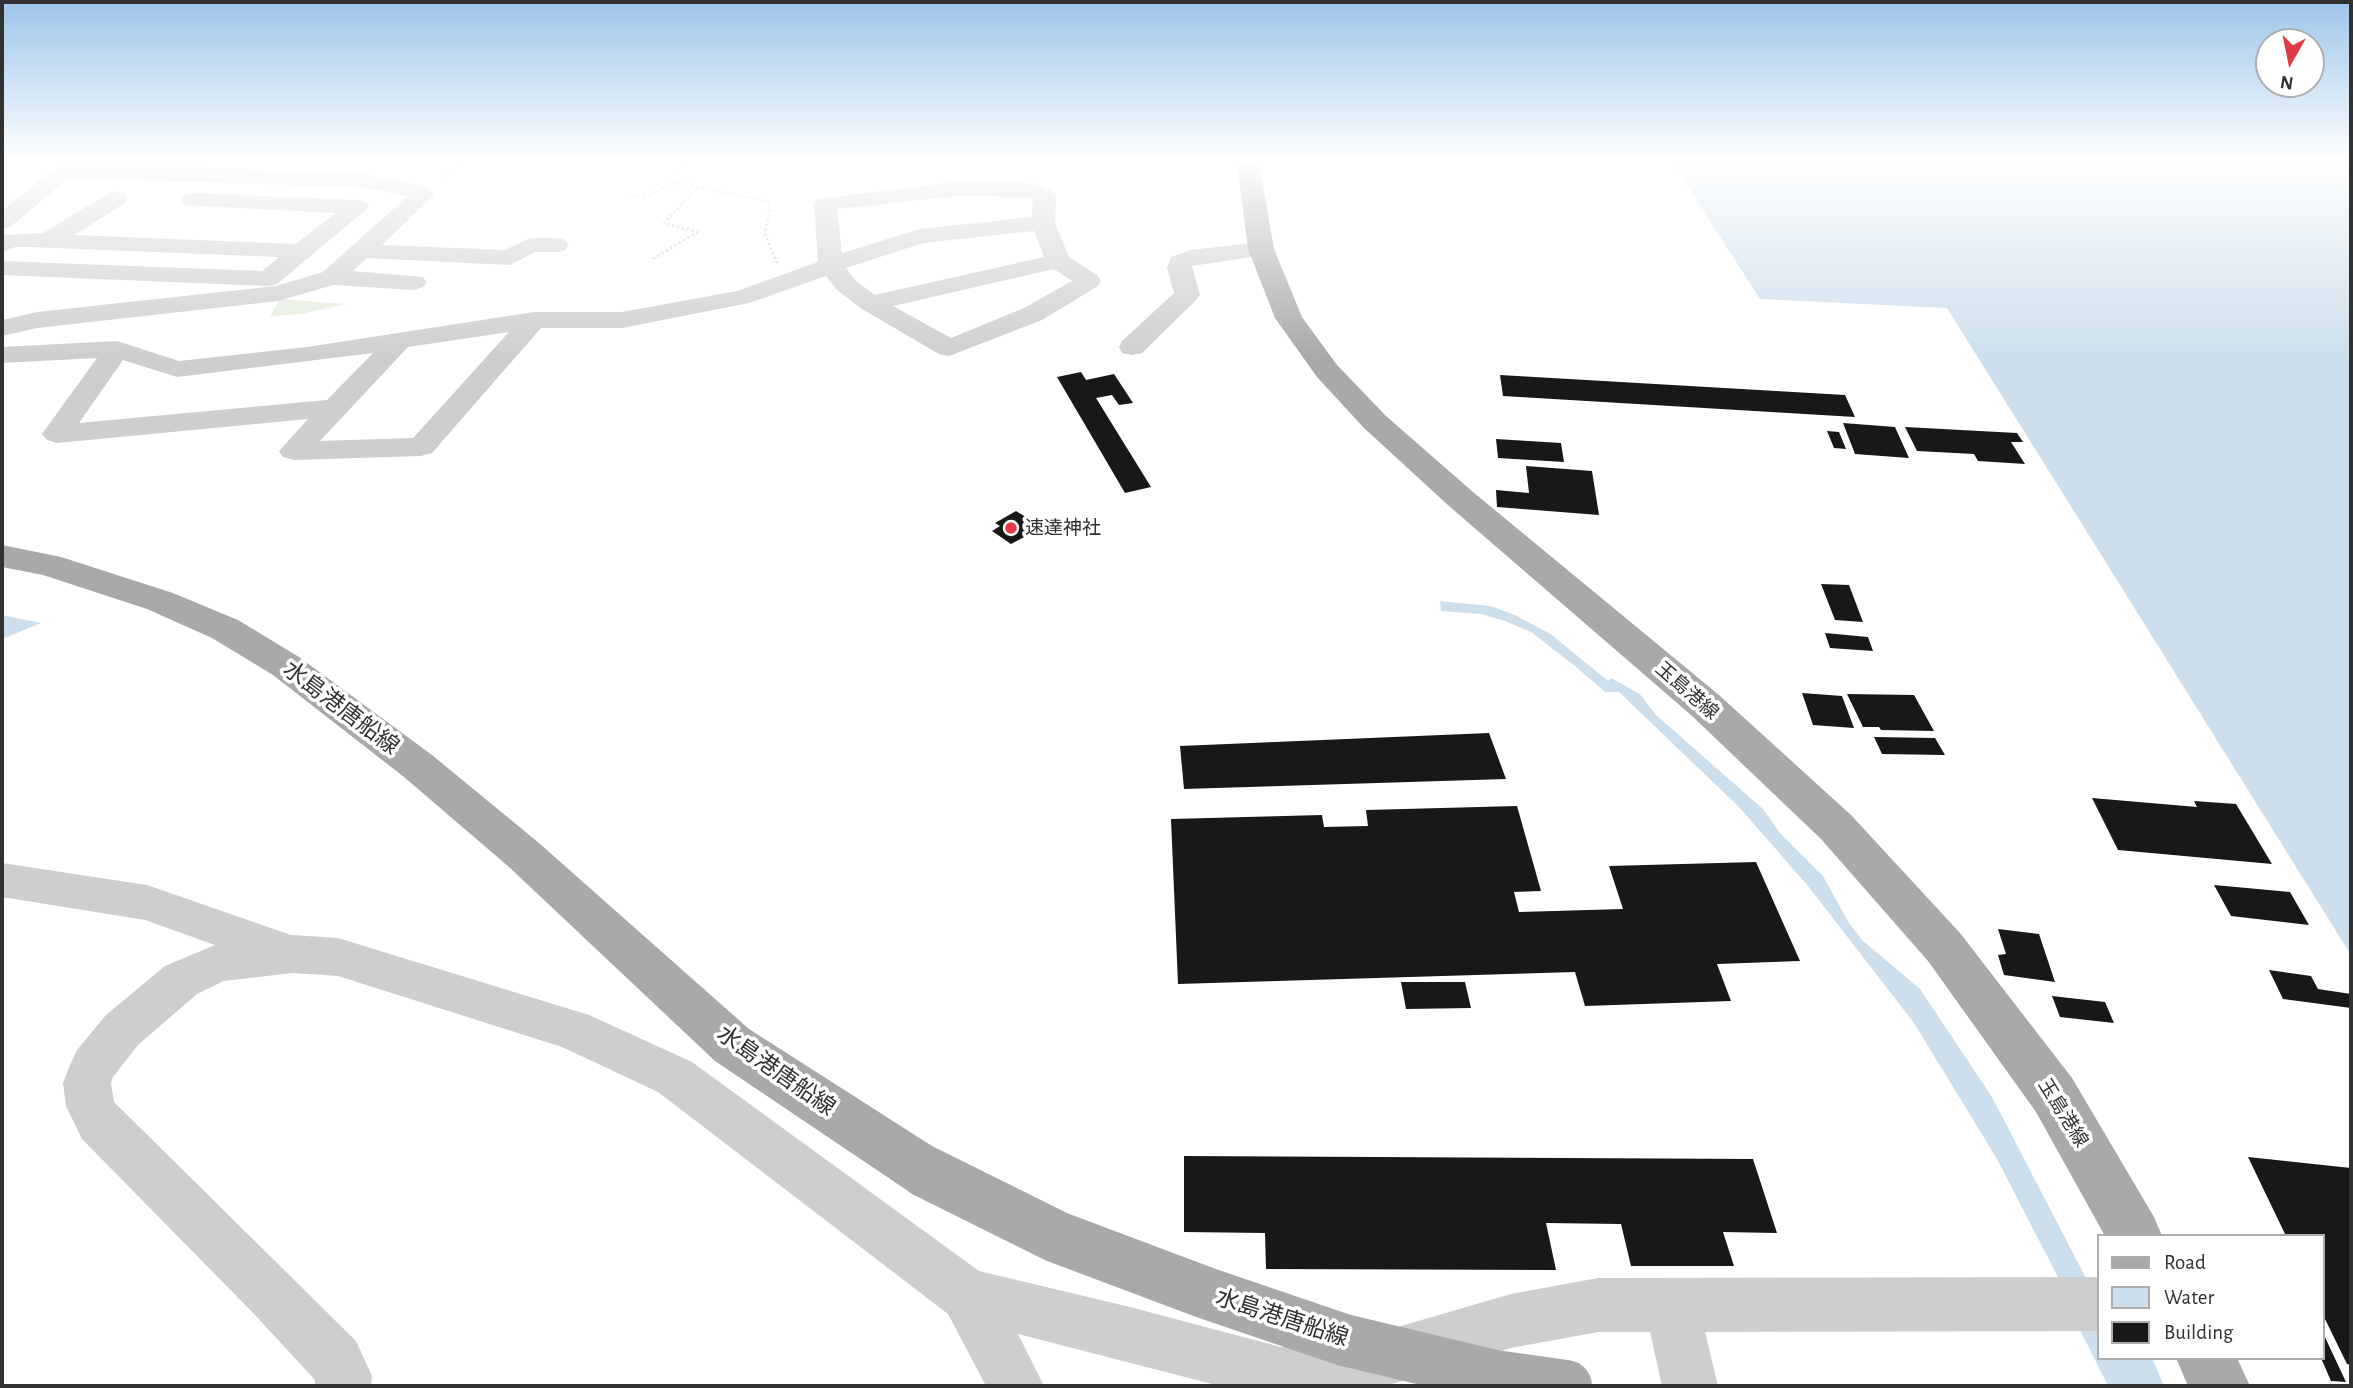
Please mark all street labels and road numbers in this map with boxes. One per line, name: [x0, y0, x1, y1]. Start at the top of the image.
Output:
street label: 水島港唐船線: [278, 655, 404, 761]
street label: 玉島港線: [1651, 657, 1723, 725]
street label: 水島港唐船線: [712, 1020, 840, 1122]
street label: 玉島港線: [2033, 1075, 2093, 1151]
street label: 水島港唐船線: [1212, 1284, 1352, 1352]

